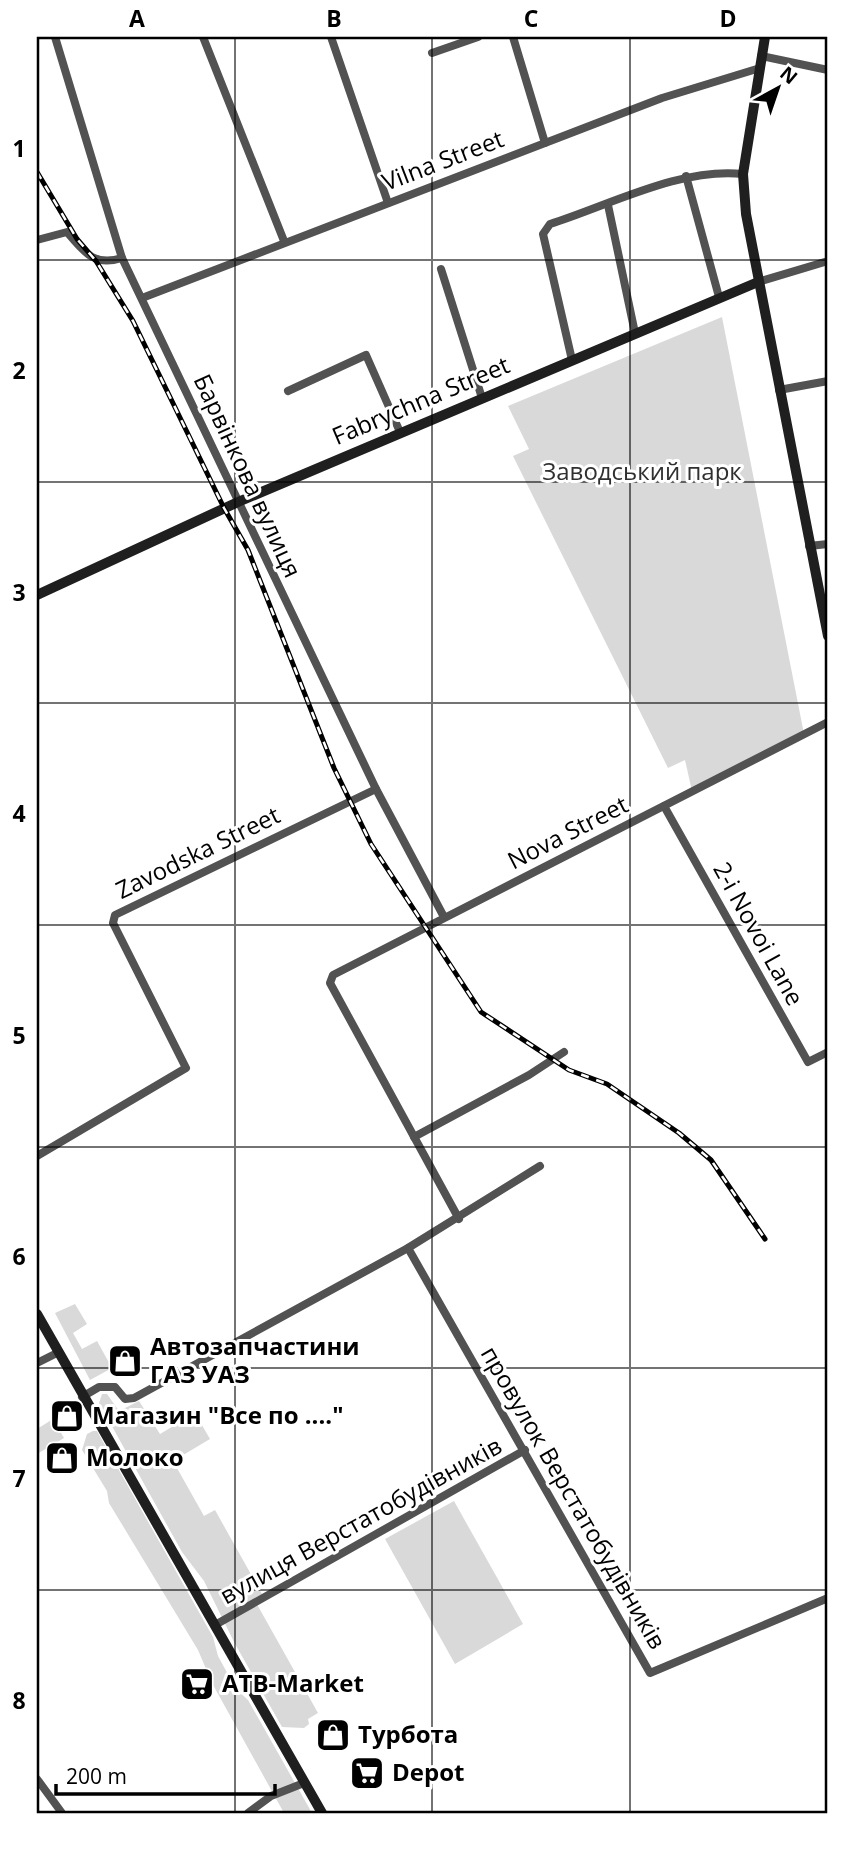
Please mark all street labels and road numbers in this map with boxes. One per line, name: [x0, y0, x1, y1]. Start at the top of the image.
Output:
street label: Vilna Street: [377, 121, 508, 198]
street label: Fabrychna Street: [327, 347, 514, 452]
street label: Барвінкова вулиця: [187, 368, 310, 583]
street label: Nova Street: [501, 787, 633, 876]
street label: Zavodska Street: [110, 798, 285, 906]
street label: 2-i Novoi Lane: [706, 856, 812, 1011]
street label: провулок Верстатобудівників: [474, 1340, 675, 1655]
street label: вулиця Верстатобудівників: [213, 1428, 507, 1611]

